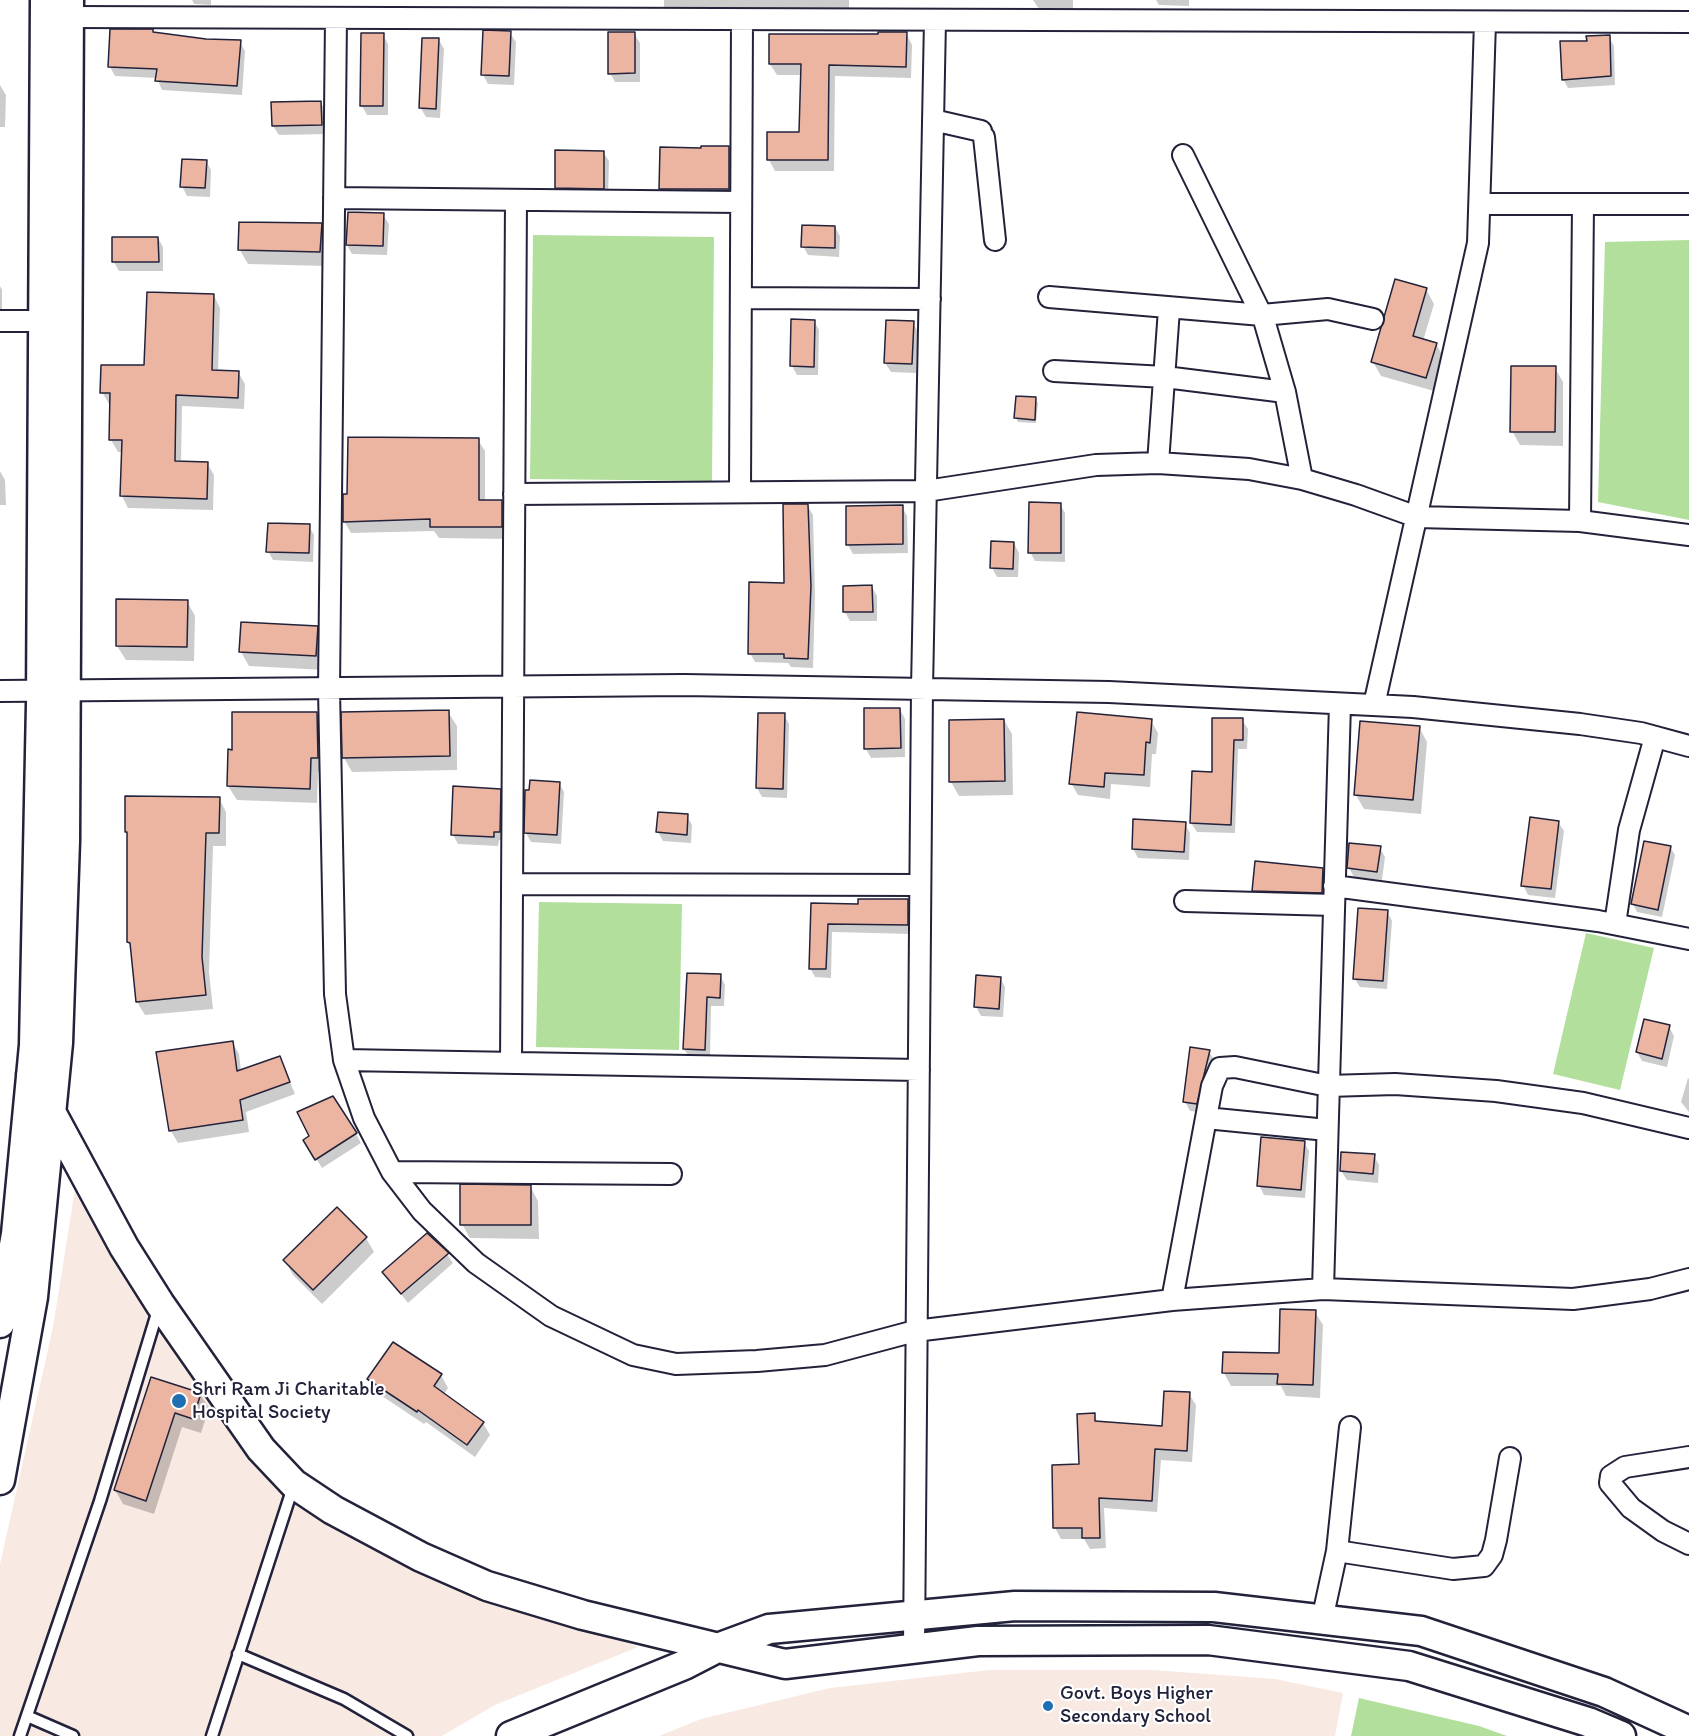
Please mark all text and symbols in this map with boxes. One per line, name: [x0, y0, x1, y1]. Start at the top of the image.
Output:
place label: Shri Ram Ji Charitable Hospital Society: [192, 1378, 385, 1425]
marker: Shri Ram Ji Charitable Hospital Society: [170, 1392, 188, 1410]
place label: Govt. Boys Higher Secondary School: [1060, 1682, 1213, 1729]
marker: Govt. Boys Higher Secondary School: [1041, 1699, 1055, 1713]

